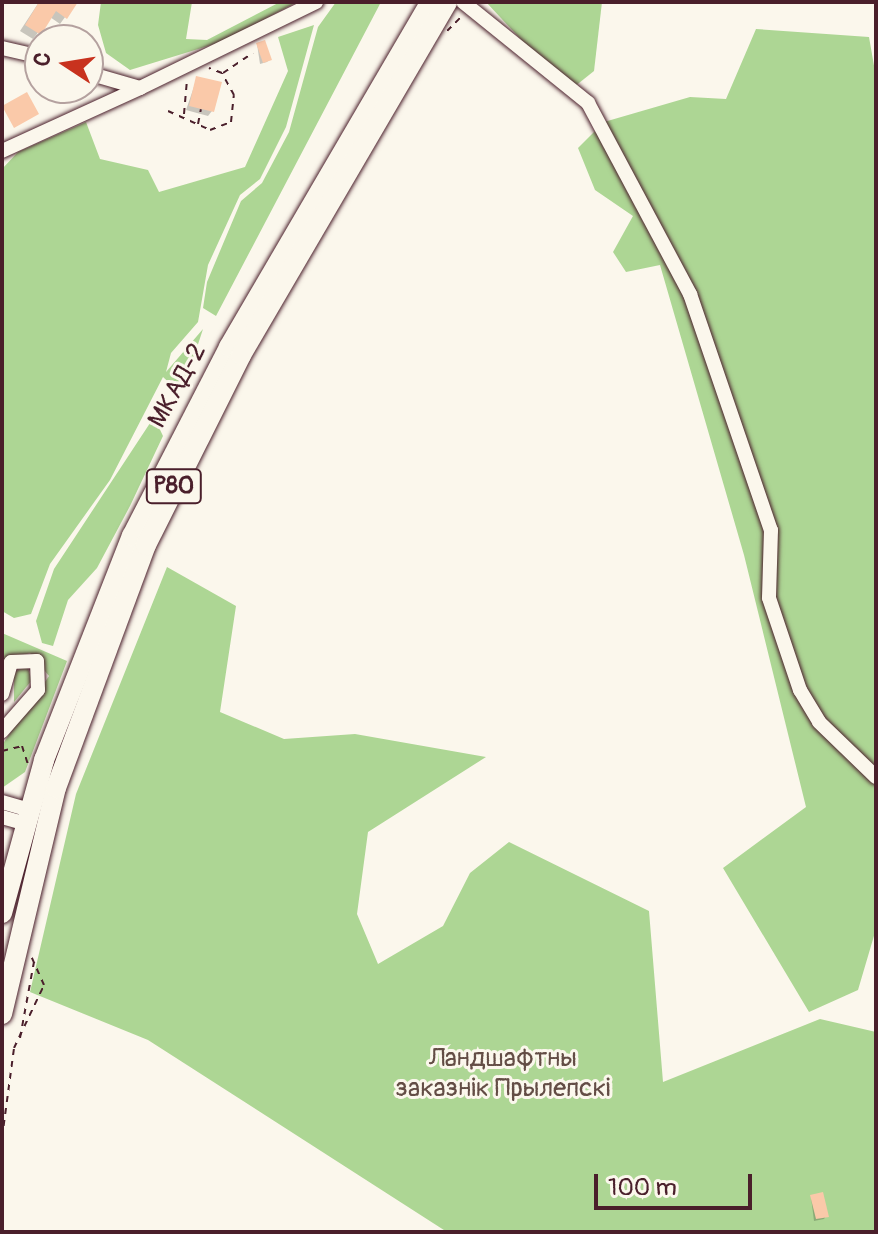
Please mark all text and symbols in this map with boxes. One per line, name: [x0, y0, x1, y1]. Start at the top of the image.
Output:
north arrow: [24, 24, 104, 104]
text: С: [27, 50, 58, 69]
street label: МКАД-2: [142, 338, 214, 434]
road number: Р80: [144, 466, 204, 506]
park label: Ландшафтны заказнік Прылепскі: [396, 1043, 610, 1104]
scale bar: [598, 1158, 756, 1208]
text: 100 m: [608, 1173, 677, 1202]

